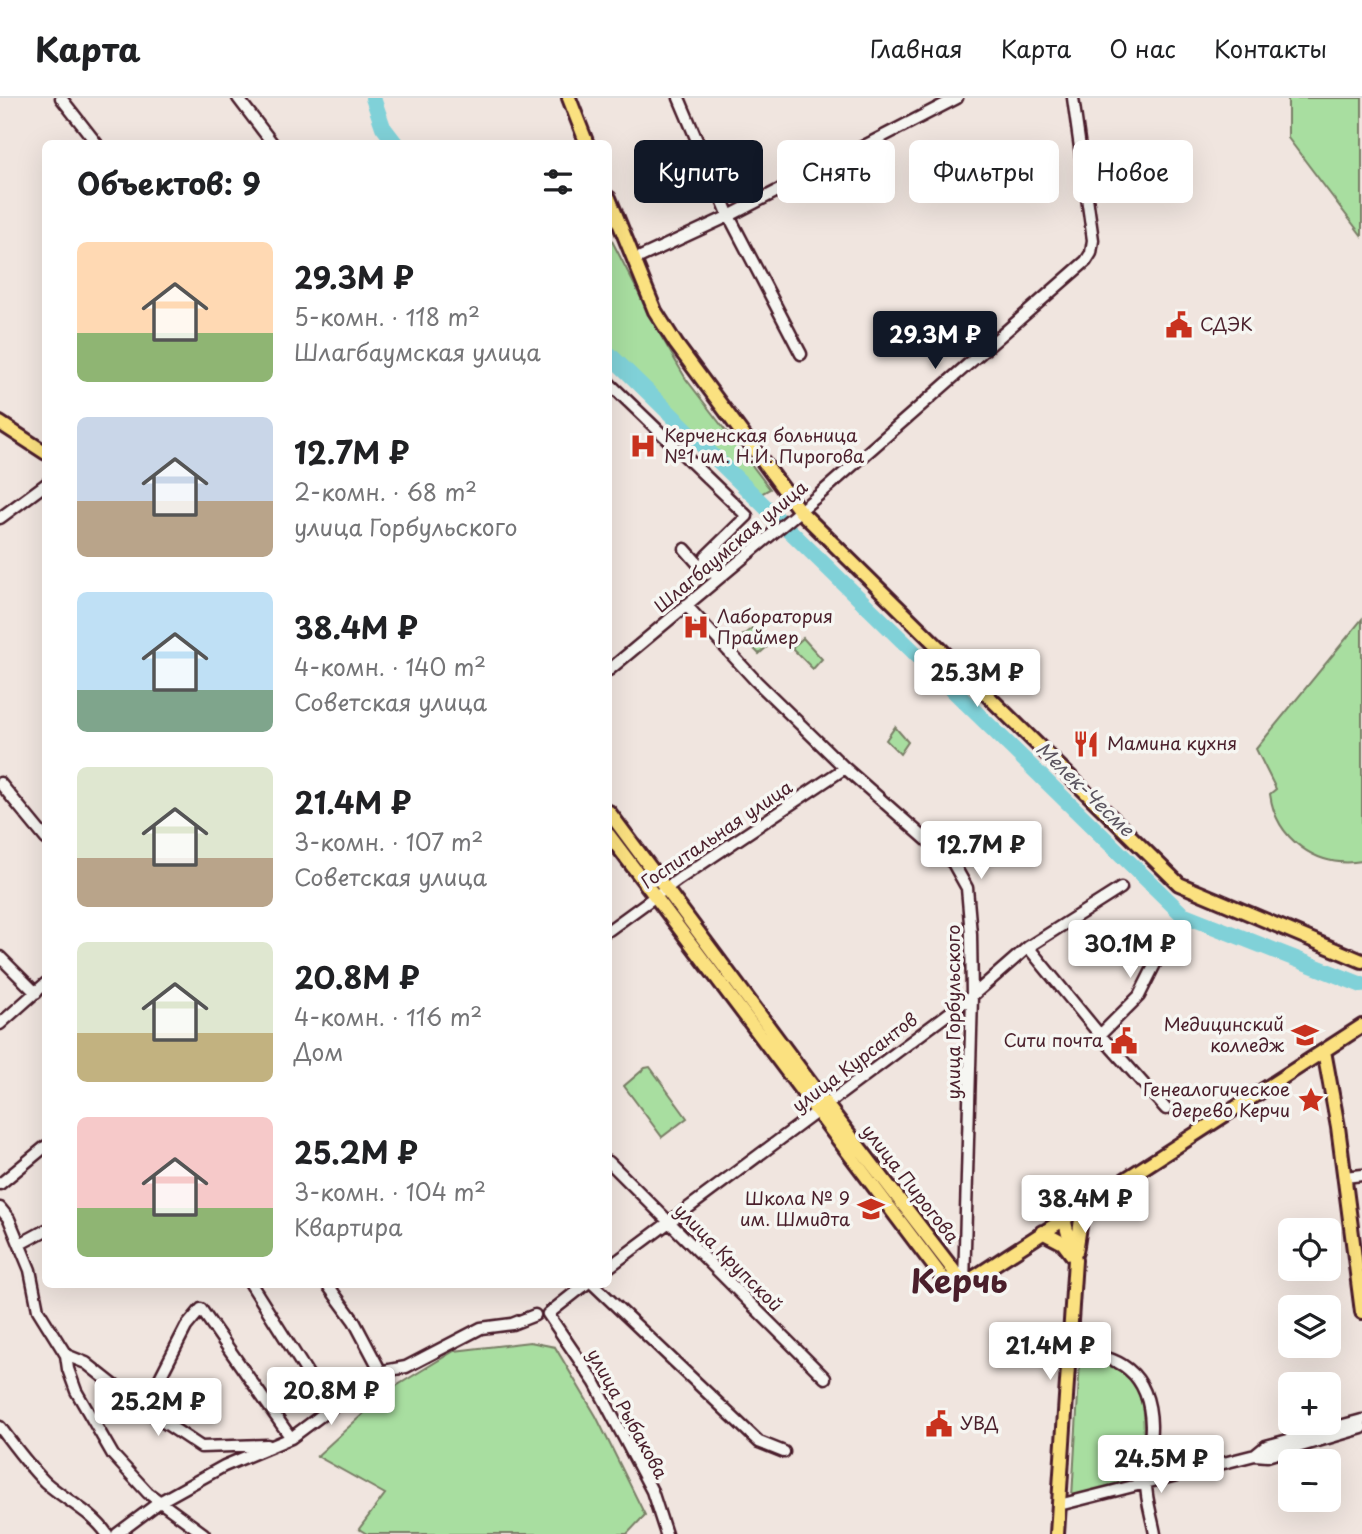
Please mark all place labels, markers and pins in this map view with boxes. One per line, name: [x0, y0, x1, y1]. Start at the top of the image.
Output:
public building icon: СДЭК: [1164, 310, 1194, 340]
place label: СДЭК: [1200, 310, 1253, 337]
pin: 29.3M ₽: [870, 312, 1000, 371]
place label: Керченская больница №1 им. Н.И. Пирогова: [664, 421, 865, 469]
hospital icon: Керченская больница №1 им. Н.И. Пирогова: [628, 431, 658, 461]
place label: Лаборатория Праймер: [717, 602, 833, 650]
hospital icon: Лаборатория Праймер: [681, 612, 711, 642]
pin: 25.3M ₽: [912, 650, 1042, 709]
restaurant icon: Мамина кухня: [1071, 729, 1101, 759]
place label: Мамина кухня: [1107, 729, 1237, 756]
pin: 12.7M ₽: [916, 822, 1046, 881]
pin: 30.1M ₽: [1065, 920, 1195, 980]
place label: Медицинский колледж: [1164, 1010, 1284, 1058]
school or university icon: Медицинский колледж: [1290, 1020, 1320, 1050]
place label: Сити почта: [1004, 1026, 1104, 1053]
public building icon: Сити почта: [1109, 1026, 1139, 1056]
place label: Генеалогическое дерево Керчи: [1143, 1075, 1290, 1123]
place icon: Генеалогическое дерево Керчи: [1296, 1085, 1326, 1115]
pin: 38.4M ₽: [1020, 1176, 1150, 1235]
place label: Школа № 9 им. Шмидта: [740, 1184, 850, 1232]
school or university icon: Школа № 9 им. Шмидта: [856, 1194, 886, 1224]
pin: 21.4M ₽: [985, 1322, 1115, 1382]
pin: 20.8M ₽: [266, 1368, 396, 1427]
pin: 25.2M ₽: [93, 1378, 223, 1438]
public building icon: УВД: [924, 1409, 954, 1439]
place label: УВД: [960, 1409, 999, 1436]
pin: 24.5M ₽: [1096, 1436, 1226, 1495]

